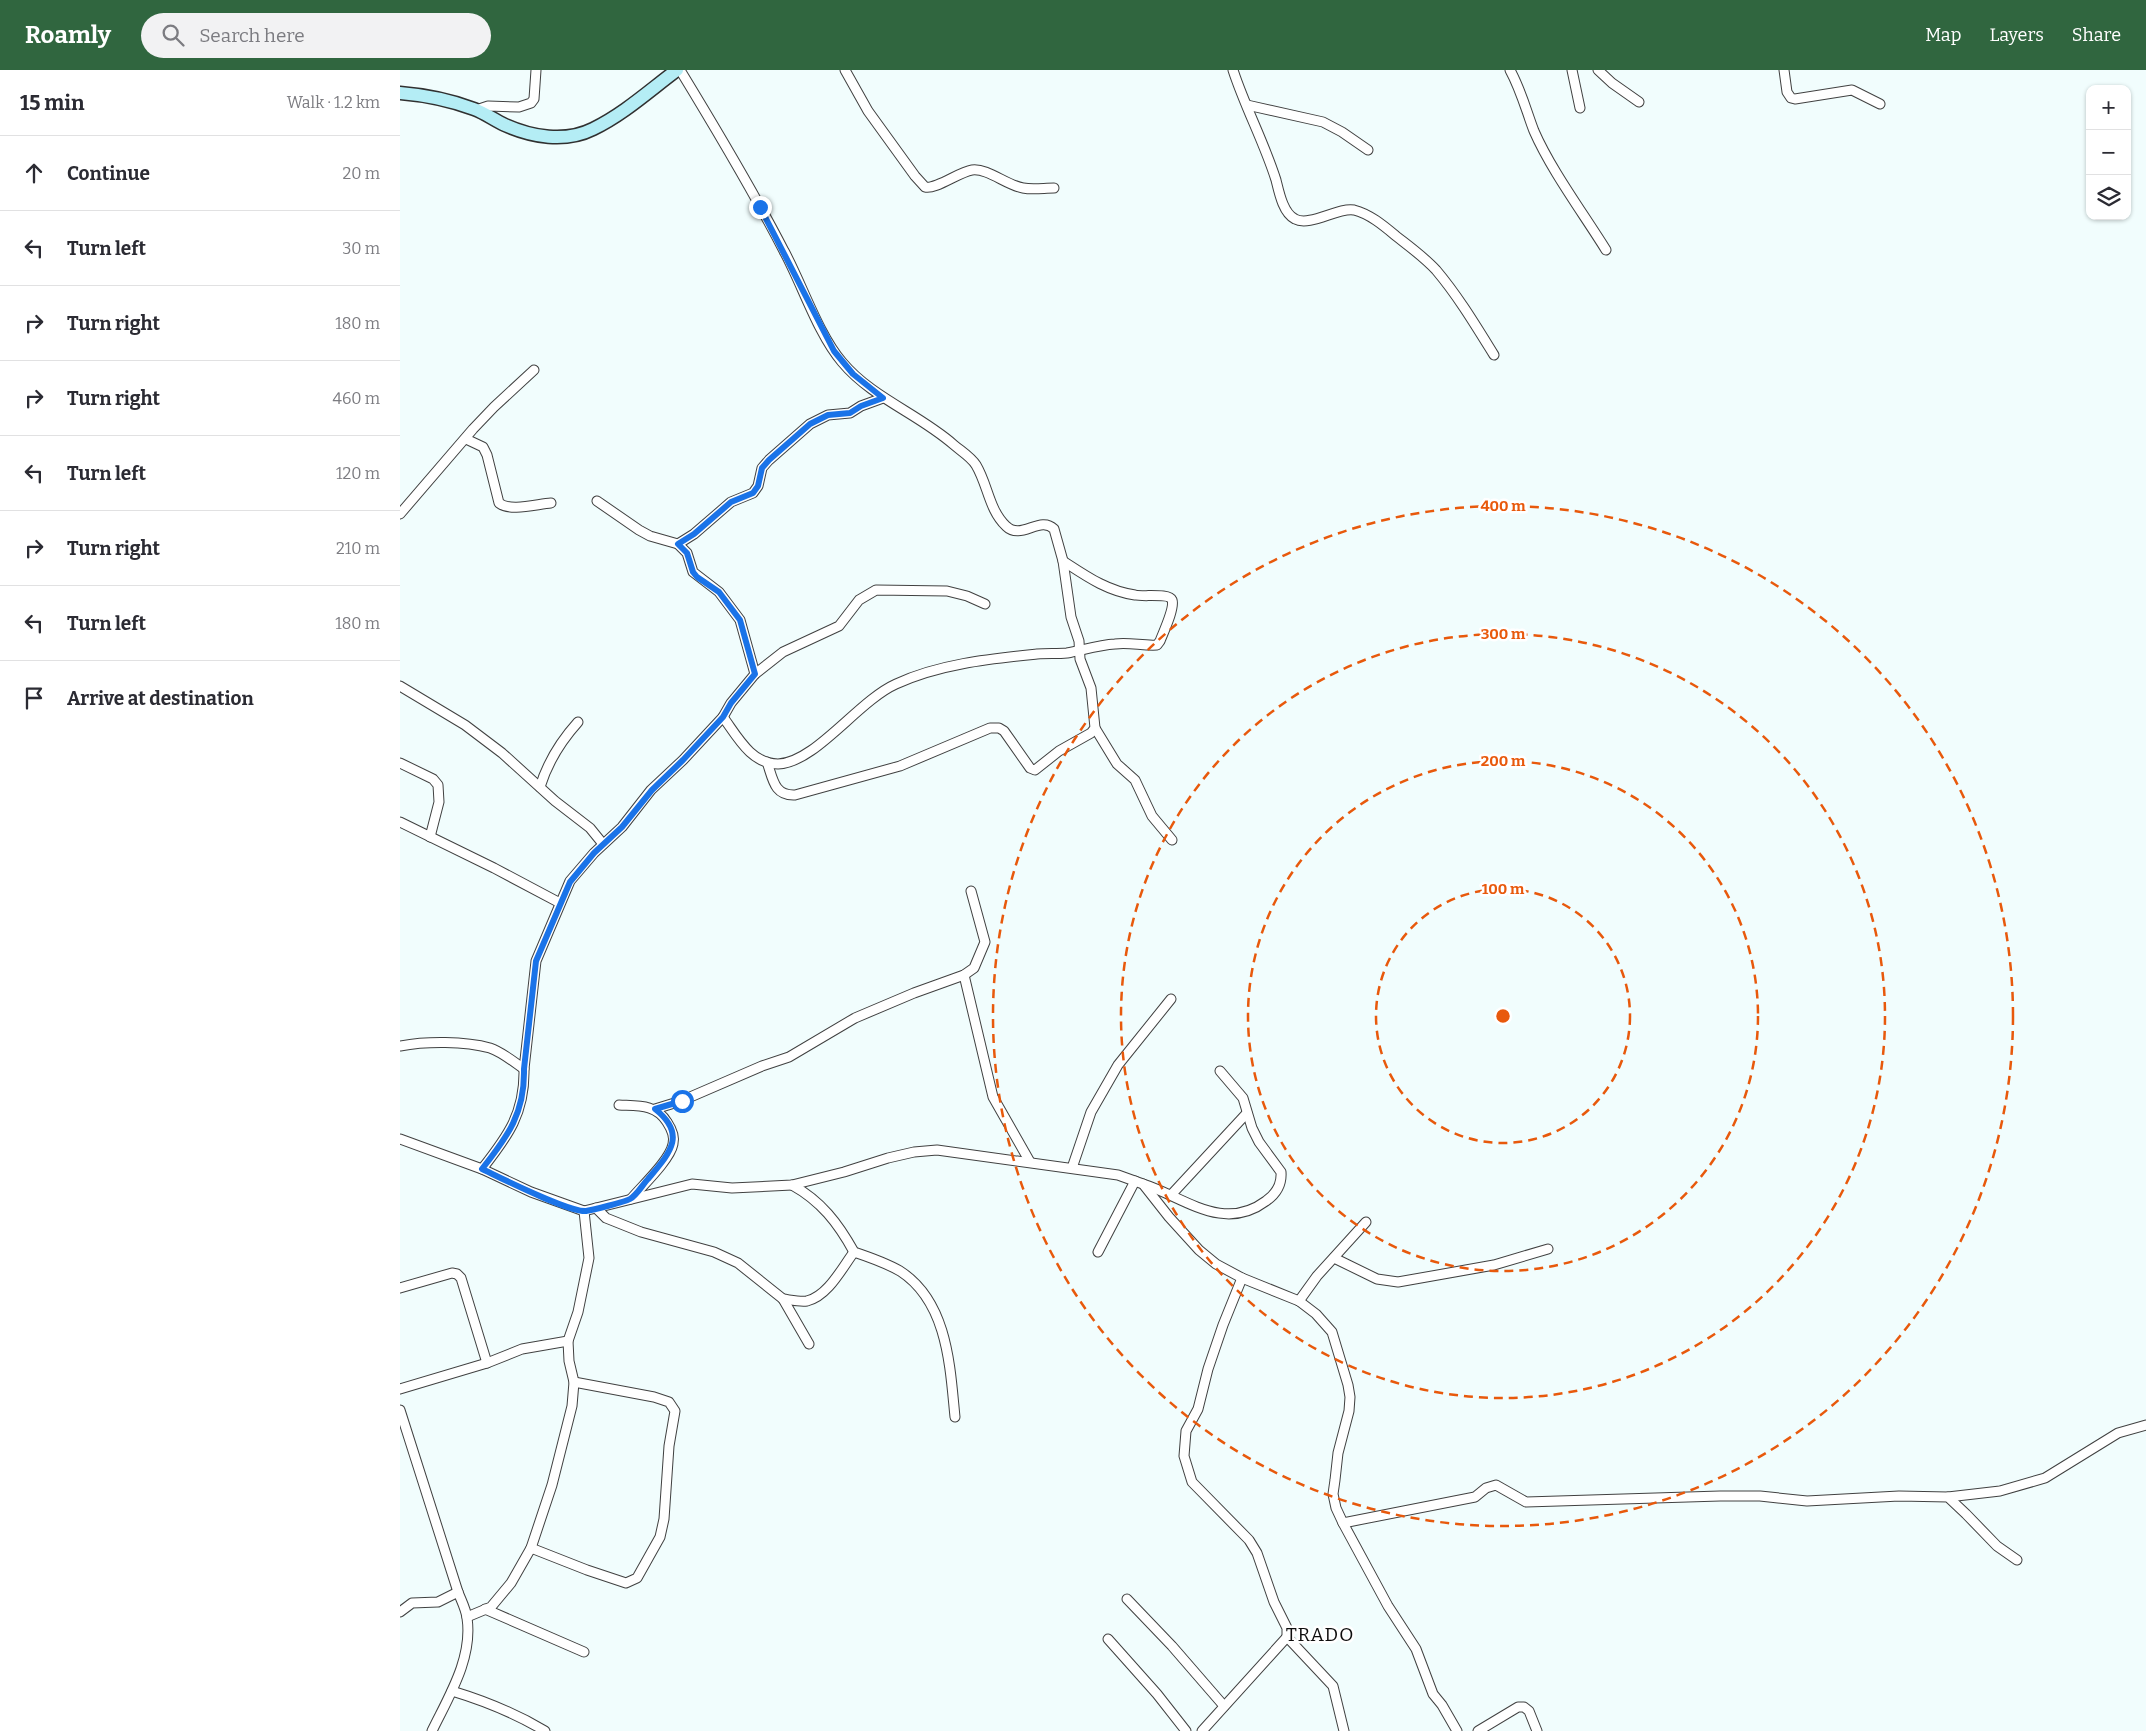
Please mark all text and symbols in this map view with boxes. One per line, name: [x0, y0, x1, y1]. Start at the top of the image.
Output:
search box: [141, 13, 491, 58]
text: Roamly: [25, 21, 111, 49]
icon: search: [159, 21, 187, 49]
text: Search here: [199, 24, 305, 47]
text: Map: [1925, 24, 1961, 46]
text: Layers: [1989, 24, 2044, 46]
text: Share: [2072, 24, 2121, 46]
map controls: [2086, 85, 2131, 220]
button: +: [2086, 85, 2131, 130]
text: 15 min: [20, 90, 85, 116]
text: Walk · 1.2 km: [287, 93, 380, 112]
button: −: [2086, 130, 2131, 175]
icon: ahead: [20, 159, 48, 187]
text: Continue: [67, 162, 150, 185]
text: 20 m: [343, 164, 380, 183]
button: layers: [2086, 175, 2131, 220]
route end: [749, 196, 772, 219]
icon: left: [20, 234, 48, 262]
text: Turn left: [67, 237, 146, 260]
text: 30 m: [342, 239, 380, 258]
icon: right: [20, 309, 48, 337]
text: Turn right: [67, 312, 160, 335]
text: 180 m: [335, 314, 380, 333]
icon: right: [20, 384, 48, 412]
text: Turn right: [67, 387, 160, 410]
text: 460 m: [333, 389, 380, 408]
icon: left: [20, 459, 48, 487]
text: Turn left: [67, 462, 146, 485]
text: 120 m: [336, 464, 380, 483]
text: 400 m: [1480, 497, 1526, 515]
icon: right: [20, 534, 48, 562]
text: Turn right: [67, 537, 160, 560]
text: 210 m: [336, 539, 380, 558]
icon: left: [20, 609, 48, 637]
text: Turn left: [67, 612, 146, 635]
text: 180 m: [335, 614, 380, 633]
text: 300 m: [1481, 625, 1526, 643]
icon: arrive: [20, 684, 48, 712]
text: Arrive at destination: [67, 687, 254, 710]
text: 200 m: [1481, 752, 1526, 770]
text: 100 m: [1482, 880, 1525, 898]
centre of rings: [1494, 1007, 1512, 1025]
route start: [671, 1090, 694, 1113]
district label: TRADO: [1286, 1623, 1354, 1646]

